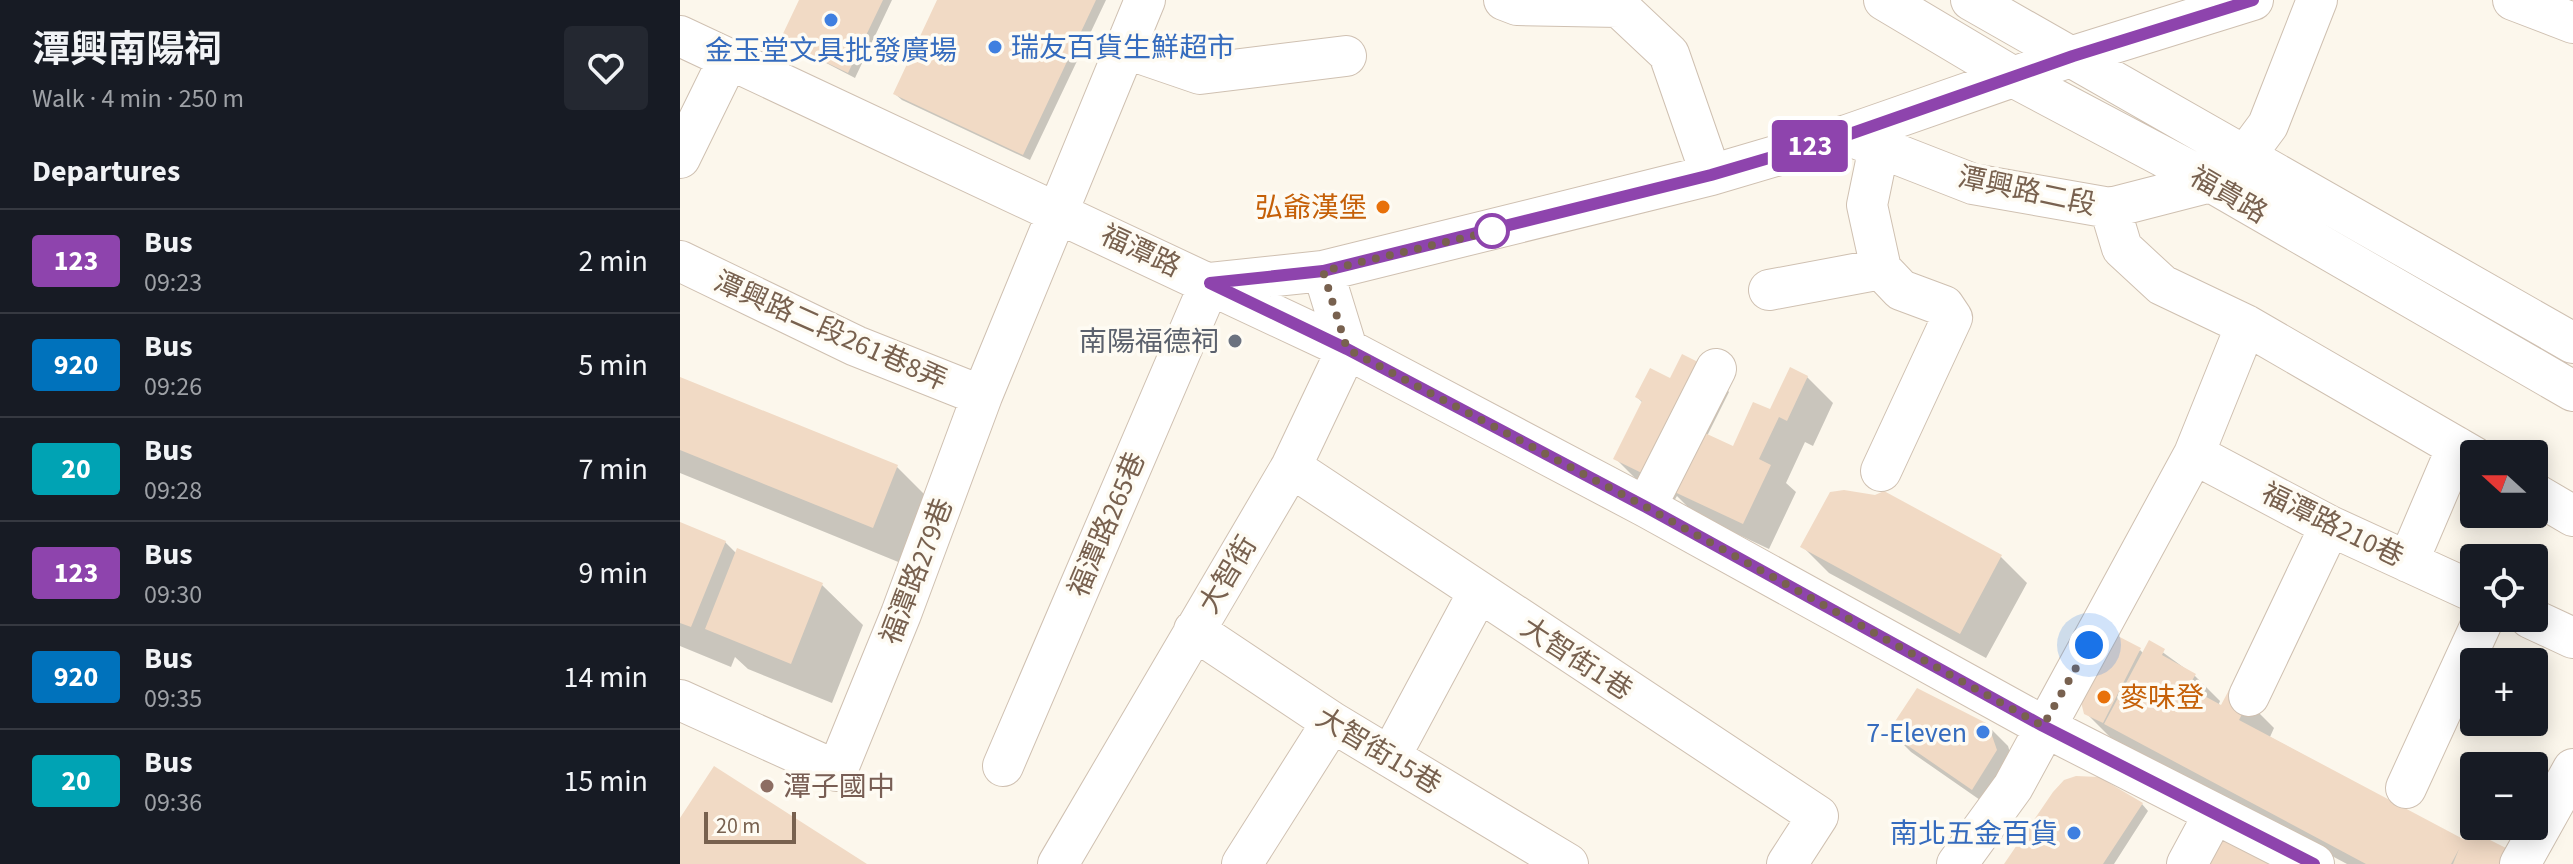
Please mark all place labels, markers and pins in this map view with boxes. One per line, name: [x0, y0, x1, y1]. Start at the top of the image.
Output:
marker: 金玉堂文具批發廣場: [822, 11, 840, 29]
place label: 瑞友百貨生鮮超市: [1011, 28, 1235, 68]
place label: 金玉堂文具批發廣場: [705, 31, 957, 71]
marker: 瑞友百貨生鮮超市: [986, 38, 1004, 56]
place label: 弘爺漢堡: [1255, 188, 1367, 228]
marker: 弘爺漢堡: [1374, 198, 1392, 216]
unlabelled marker: [1475, 214, 1509, 248]
place label: 南陽福德祠: [1079, 322, 1219, 362]
marker: 南陽福德祠: [1226, 332, 1244, 350]
place label: 麥味登: [2120, 678, 2204, 718]
marker: 麥味登: [2095, 688, 2113, 706]
place label: 7-Eleven: [1866, 713, 1967, 753]
marker: 7-Eleven: [1974, 723, 1992, 741]
place label: 潭子國中: [783, 767, 895, 807]
marker: 潭子國中: [758, 777, 776, 795]
place label: 南北五金百貨: [1890, 814, 2058, 854]
marker: 南北五金百貨: [2065, 824, 2083, 842]

